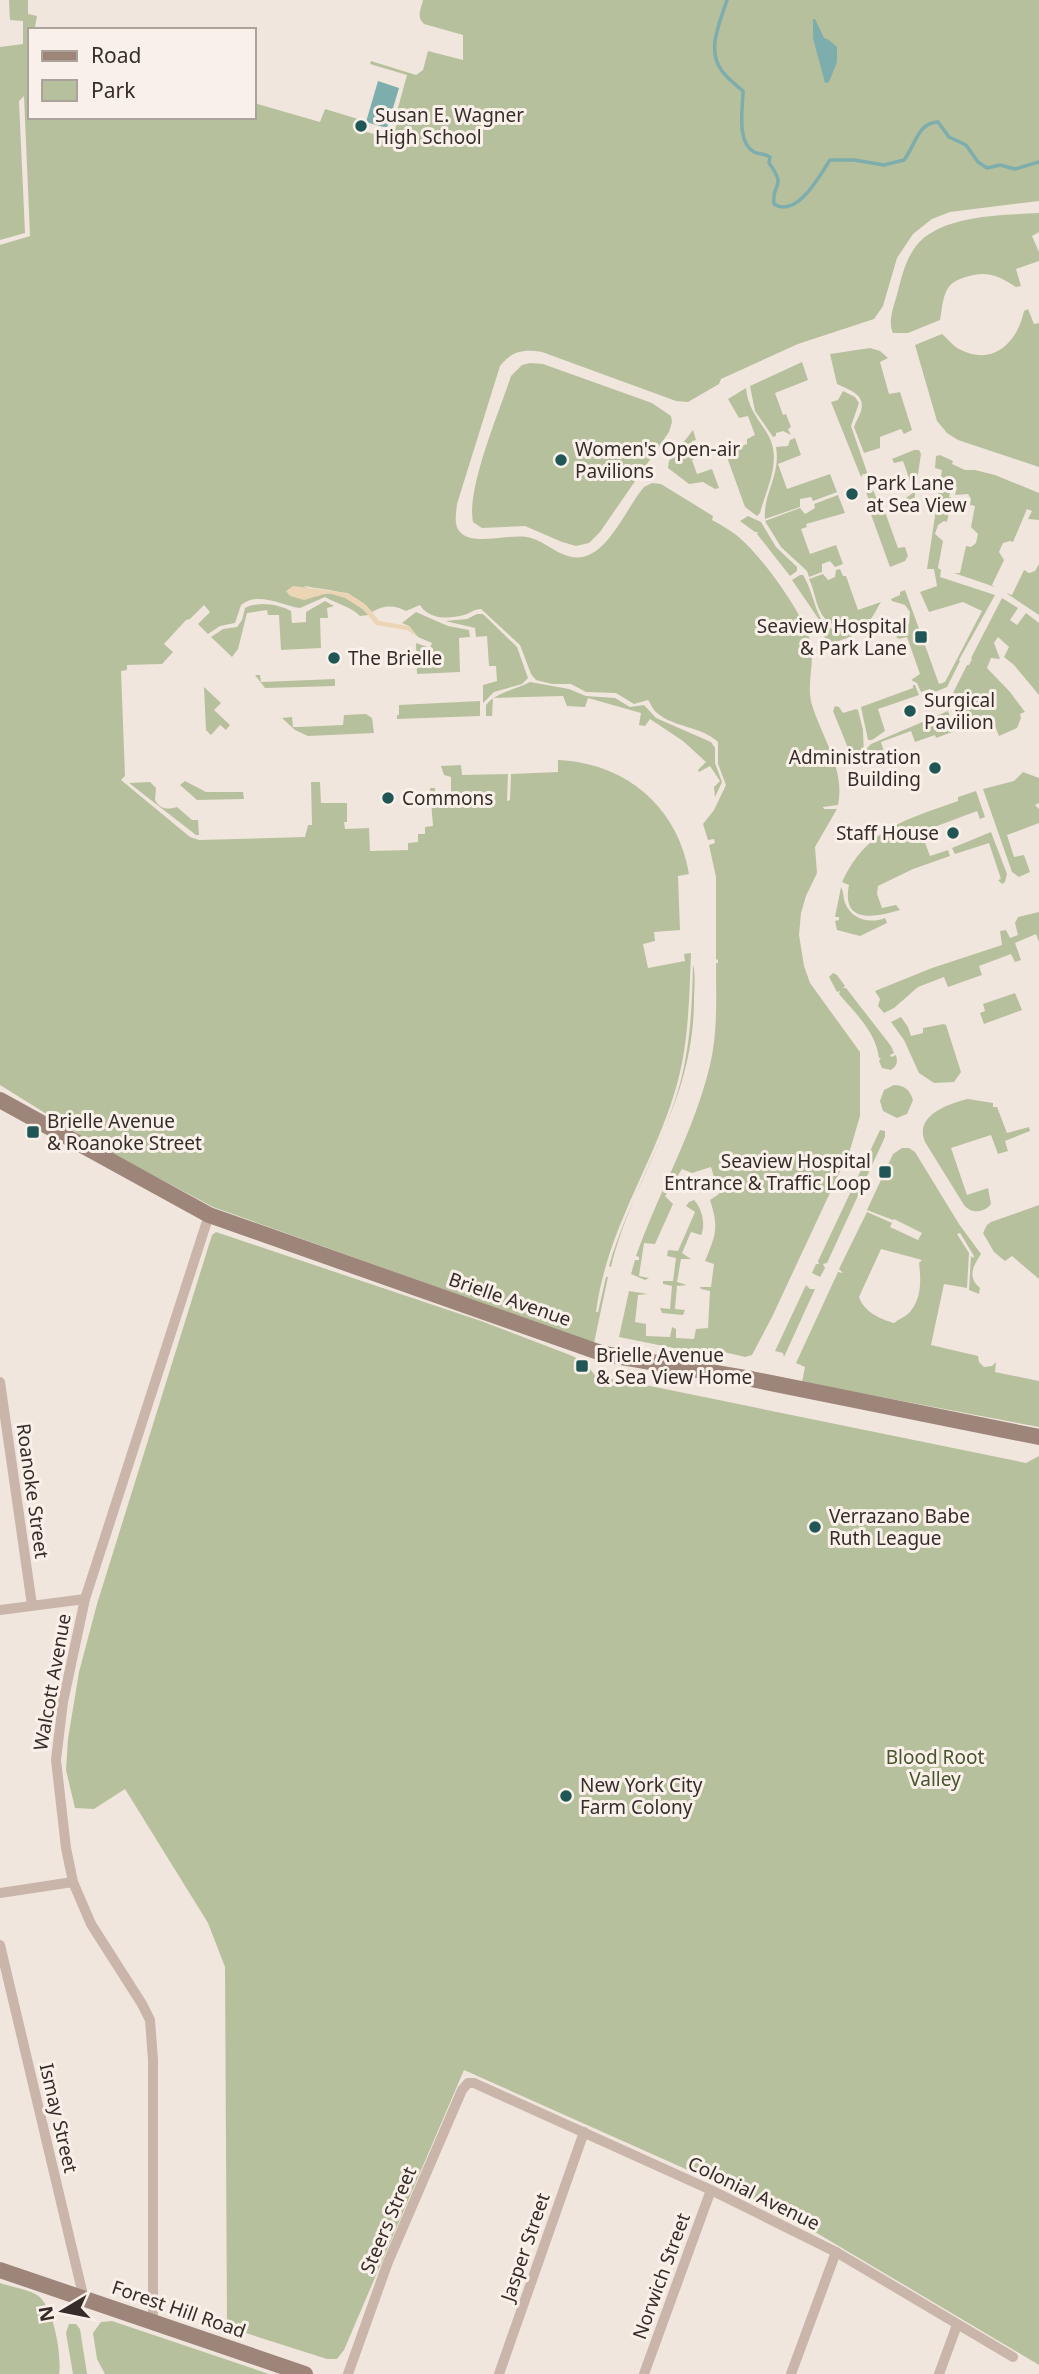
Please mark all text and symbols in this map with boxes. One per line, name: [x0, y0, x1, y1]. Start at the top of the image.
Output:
legend: [28, 28, 256, 119]
text: Road: [91, 41, 141, 69]
text: Park: [91, 76, 136, 104]
place label: Susan E. Wagner High School: [375, 102, 524, 150]
marker: Susan E. Wagner High School: [353, 118, 369, 134]
place label: Women's Open-air Pavilions: [575, 436, 740, 484]
marker: Women's Open-air Pavilions: [553, 452, 569, 468]
place label: Park Lane at Sea View: [866, 470, 967, 518]
marker: Park Lane at Sea View: [844, 486, 860, 502]
place label: Seaview Hospital & Park Lane: [757, 613, 907, 661]
marker: Seaview Hospital & Park Lane: [913, 629, 929, 645]
place label: The Brielle: [348, 645, 442, 671]
marker: The Brielle: [326, 650, 342, 666]
place label: Surgical Pavilion: [924, 687, 995, 735]
marker: Surgical Pavilion: [902, 703, 918, 719]
place label: Administration Building: [789, 744, 921, 792]
marker: Administration Building: [927, 760, 943, 776]
place label: Commons: [402, 785, 493, 811]
marker: Commons: [380, 790, 396, 806]
place label: Staff House: [836, 820, 939, 846]
marker: Staff House: [945, 825, 961, 841]
place label: Brielle Avenue & Roanoke Street: [47, 1108, 202, 1156]
marker: Brielle Avenue & Roanoke Street: [25, 1124, 41, 1140]
place label: Seaview Hospital Entrance & Traffic Loop: [664, 1148, 871, 1196]
marker: Seaview Hospital Entrance & Traffic Loop: [877, 1164, 893, 1180]
street label: Brielle Avenue: [445, 1266, 575, 1332]
place label: Brielle Avenue & Sea View Home: [596, 1342, 752, 1390]
marker: Brielle Avenue & Sea View Home: [574, 1358, 590, 1374]
street label: Roanoke Street: [11, 1422, 55, 1560]
place label: Verrazano Babe Ruth League: [829, 1503, 970, 1551]
marker: Verrazano Babe Ruth League: [807, 1519, 823, 1535]
street label: Walcott Avenue: [27, 1611, 77, 1753]
park label: Blood Root Valley: [886, 1744, 984, 1792]
place label: New York City Farm Colony: [580, 1772, 703, 1820]
marker: New York City Farm Colony: [558, 1788, 574, 1804]
street label: Ismay Street: [34, 2061, 84, 2175]
street label: Colonial Avenue: [684, 2150, 824, 2236]
street label: Steers Street: [354, 2162, 422, 2277]
street label: Jasper Street: [494, 2189, 556, 2307]
street label: Norwich Street: [626, 2209, 696, 2343]
street label: Forest Hill Road: [109, 2274, 249, 2344]
north arrow: [28, 2276, 98, 2346]
text: N: [32, 2304, 60, 2324]

